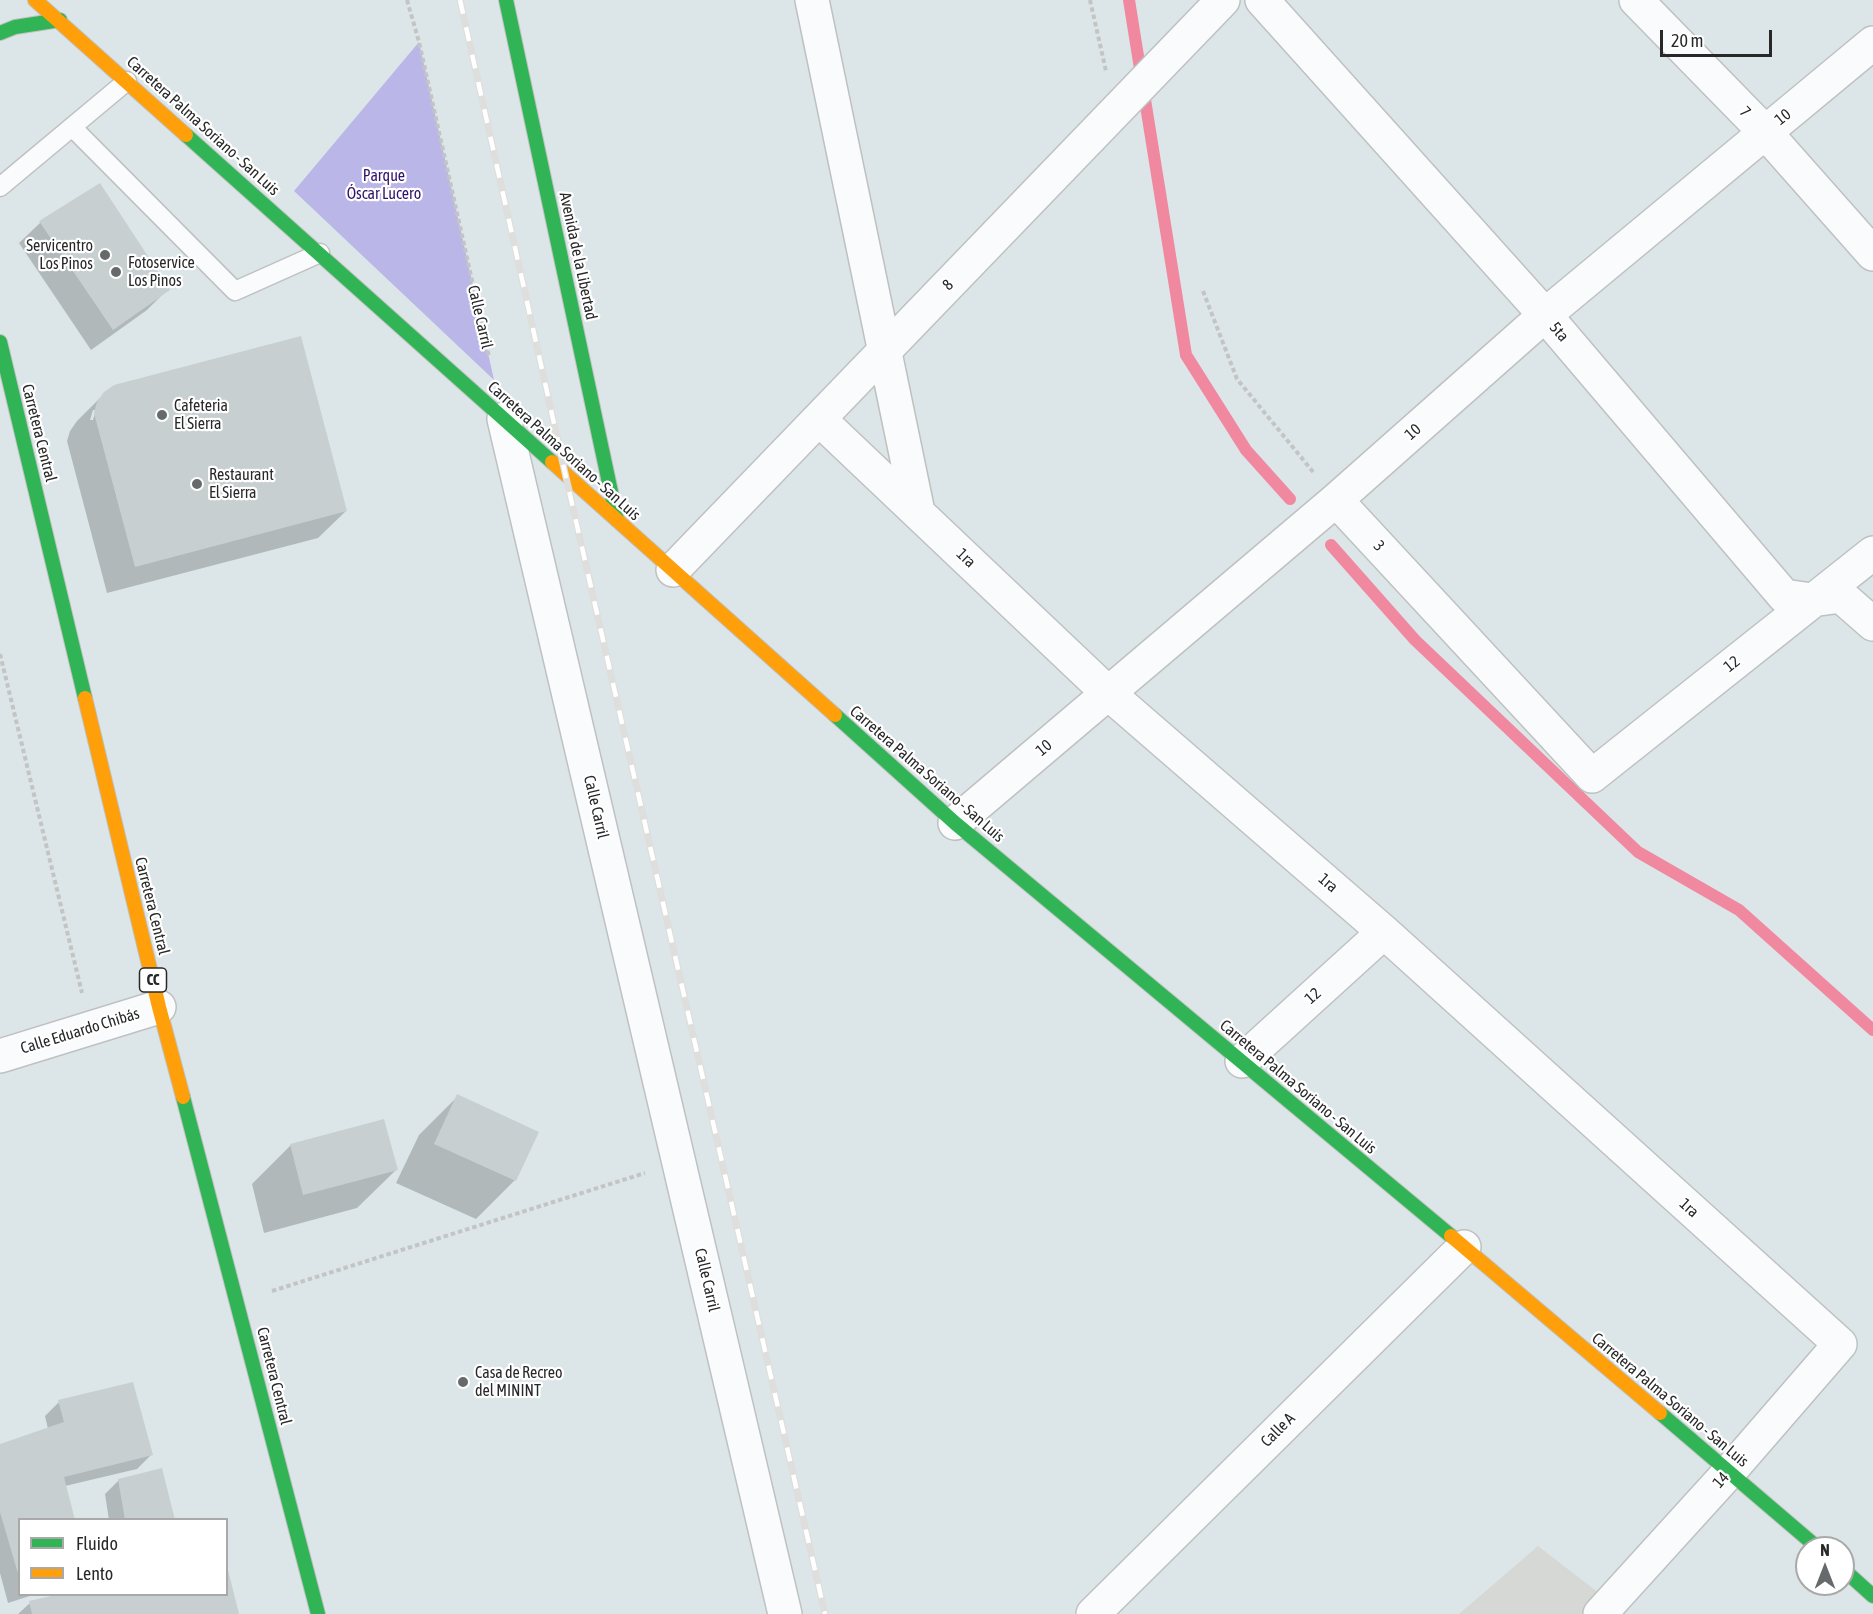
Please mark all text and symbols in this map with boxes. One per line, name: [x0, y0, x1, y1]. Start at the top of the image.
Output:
scale bar: [1663, 18, 1776, 56]
text: 20 m: [1671, 30, 1703, 51]
street label: Carretera Palma Soriano - San Luis: [123, 52, 283, 200]
street label: 7: [1735, 103, 1755, 121]
street label: 10: [1771, 105, 1795, 129]
park label: Parque Óscar Lucero: [347, 166, 421, 204]
street label: Avenida de la Libertad: [555, 190, 601, 322]
place label: Servicentro Los Pinos: [26, 236, 93, 274]
marker: Servicentro Los Pinos: [98, 248, 112, 262]
place label: Fotoservice Los Pinos: [128, 253, 195, 291]
marker: Fotoservice Los Pinos: [109, 265, 123, 279]
street label: 8: [938, 276, 958, 294]
street label: Calle Carril: [463, 283, 497, 351]
street label: 5ta: [1545, 318, 1573, 346]
street label: Carretera Palma Soriano - San Luis: [484, 377, 644, 525]
street label: Carretera Central: [18, 382, 60, 484]
place label: Cafeteria El Sierra: [174, 396, 228, 434]
marker: Cafeteria El Sierra: [155, 408, 169, 422]
street label: 10: [1401, 420, 1425, 444]
place label: Restaurant El Sierra: [209, 465, 274, 503]
marker: Restaurant El Sierra: [190, 477, 204, 491]
street label: 3: [1369, 537, 1389, 555]
street label: 1ra: [952, 544, 980, 572]
street label: 12: [1720, 652, 1744, 676]
street label: Carretera Palma Soriano - San Luis: [846, 702, 1008, 846]
street label: 10: [1032, 736, 1056, 760]
street label: Calle Carril: [579, 773, 613, 841]
street label: Carretera Central: [131, 855, 173, 957]
street label: 1ra: [1314, 869, 1342, 897]
road number: CC: [140, 968, 166, 992]
street label: 12: [1301, 984, 1325, 1008]
street label: Calle Eduardo Chibás: [18, 1004, 142, 1058]
street label: Carretera Palma Soriano - San Luis: [1216, 1016, 1380, 1158]
street label: 1ra: [1675, 1194, 1703, 1222]
street label: Calle Carril: [690, 1246, 724, 1314]
street label: Carretera Central: [253, 1325, 295, 1427]
street label: Carretera Palma Soriano - San Luis: [1588, 1329, 1752, 1471]
place label: Casa de Recreo del MININT: [475, 1363, 562, 1401]
marker: Casa de Recreo del MININT: [456, 1375, 470, 1389]
street label: Calle A: [1257, 1409, 1299, 1451]
street label: 14: [1709, 1468, 1733, 1492]
legend: [18, 1518, 228, 1596]
text: Fluido: [76, 1533, 118, 1554]
north arrow: [1795, 1536, 1855, 1596]
text: N: [1820, 1541, 1830, 1559]
text: Lento: [76, 1563, 113, 1584]

